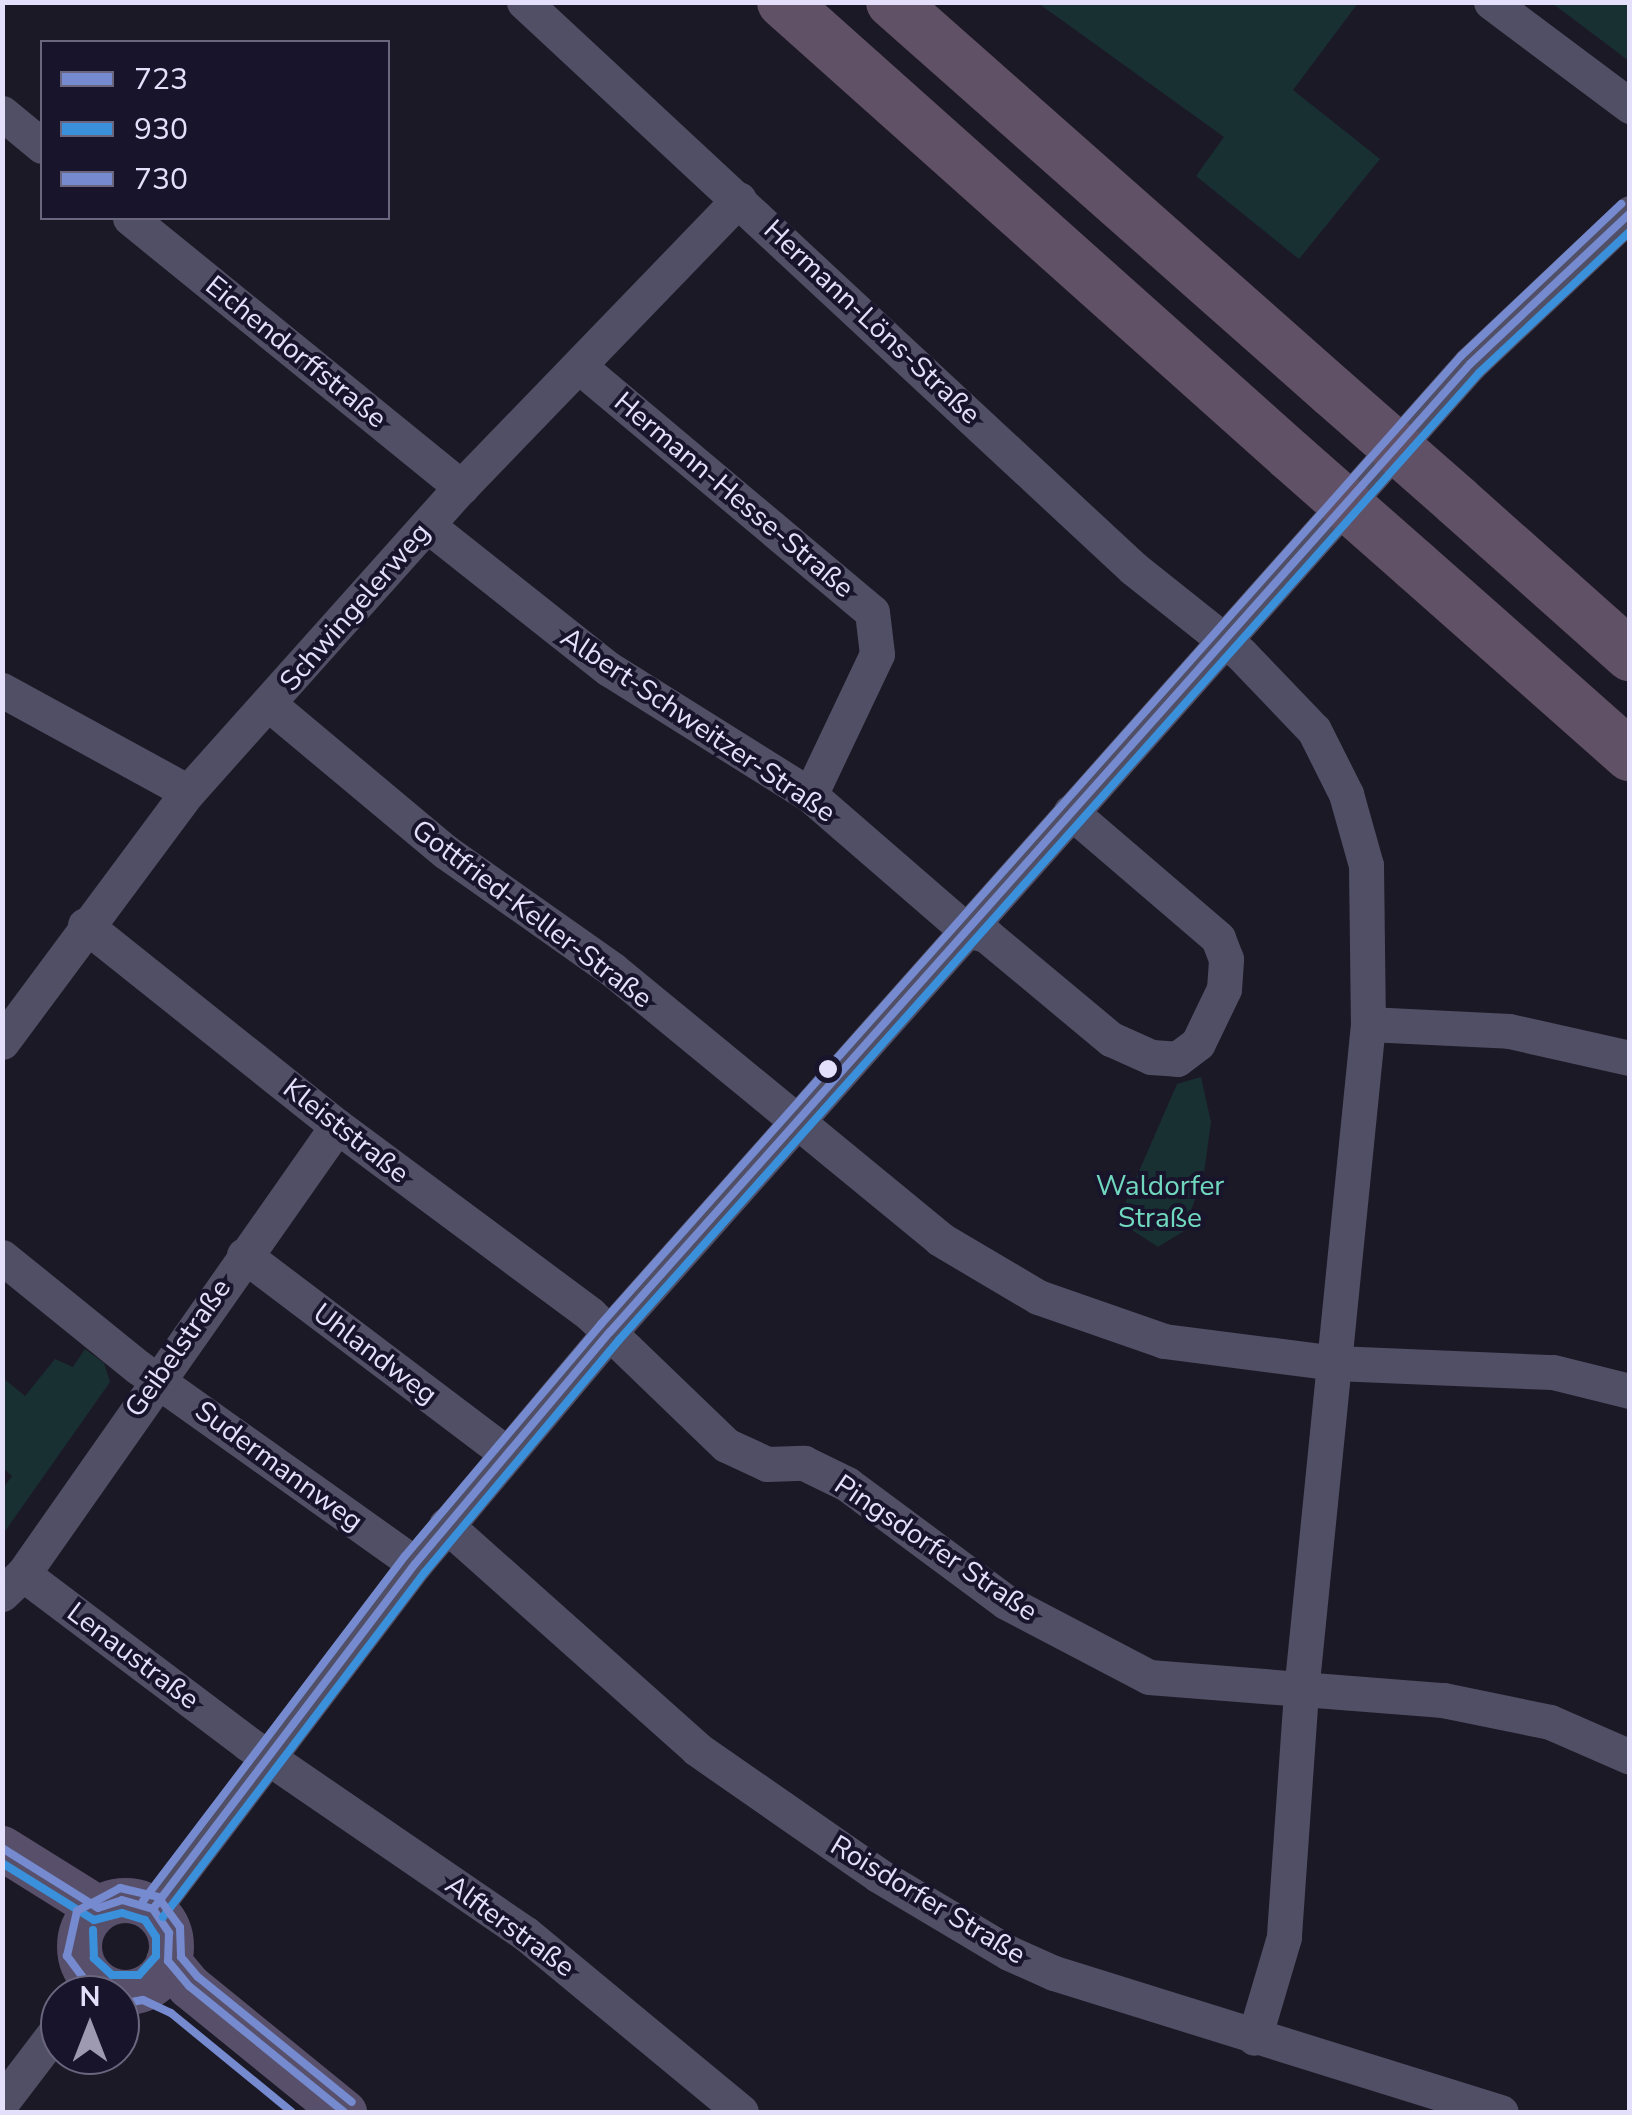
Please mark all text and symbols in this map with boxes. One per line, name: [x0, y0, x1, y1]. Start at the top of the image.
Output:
legend: [40, 40, 390, 220]
text: 723: [134, 59, 188, 100]
text: 930: [134, 109, 188, 150]
text: 730: [134, 159, 188, 200]
street label: Hermann-Löns-Straße: [757, 213, 987, 431]
street label: Eichendorffstraße: [199, 269, 393, 435]
street label: Hermann-Hesse-Straße: [607, 385, 861, 605]
street label: Schwingelerweg: [273, 516, 437, 698]
street label: Albert-Schweitzer-Straße: [554, 620, 842, 830]
street label: Gottfried-Keller-Straße: [405, 813, 659, 1015]
unlabelled marker: [818, 1059, 838, 1079]
street label: Kleiststraße: [277, 1072, 415, 1190]
park label: Waldorfer Straße: [1096, 1169, 1224, 1235]
street label: Geibelstraße: [118, 1272, 238, 1424]
street label: Uhlandweg: [306, 1297, 444, 1411]
street label: Sudermannweg: [189, 1394, 369, 1538]
street label: Pingsdorfer Straße: [828, 1468, 1044, 1628]
street label: Lenaustraße: [60, 1596, 206, 1716]
street label: Roisdorfer Straße: [824, 1829, 1032, 1971]
street label: Alfterstraße: [439, 1868, 581, 1984]
north arrow: [40, 1975, 140, 2075]
text: N: [80, 1978, 100, 2016]

